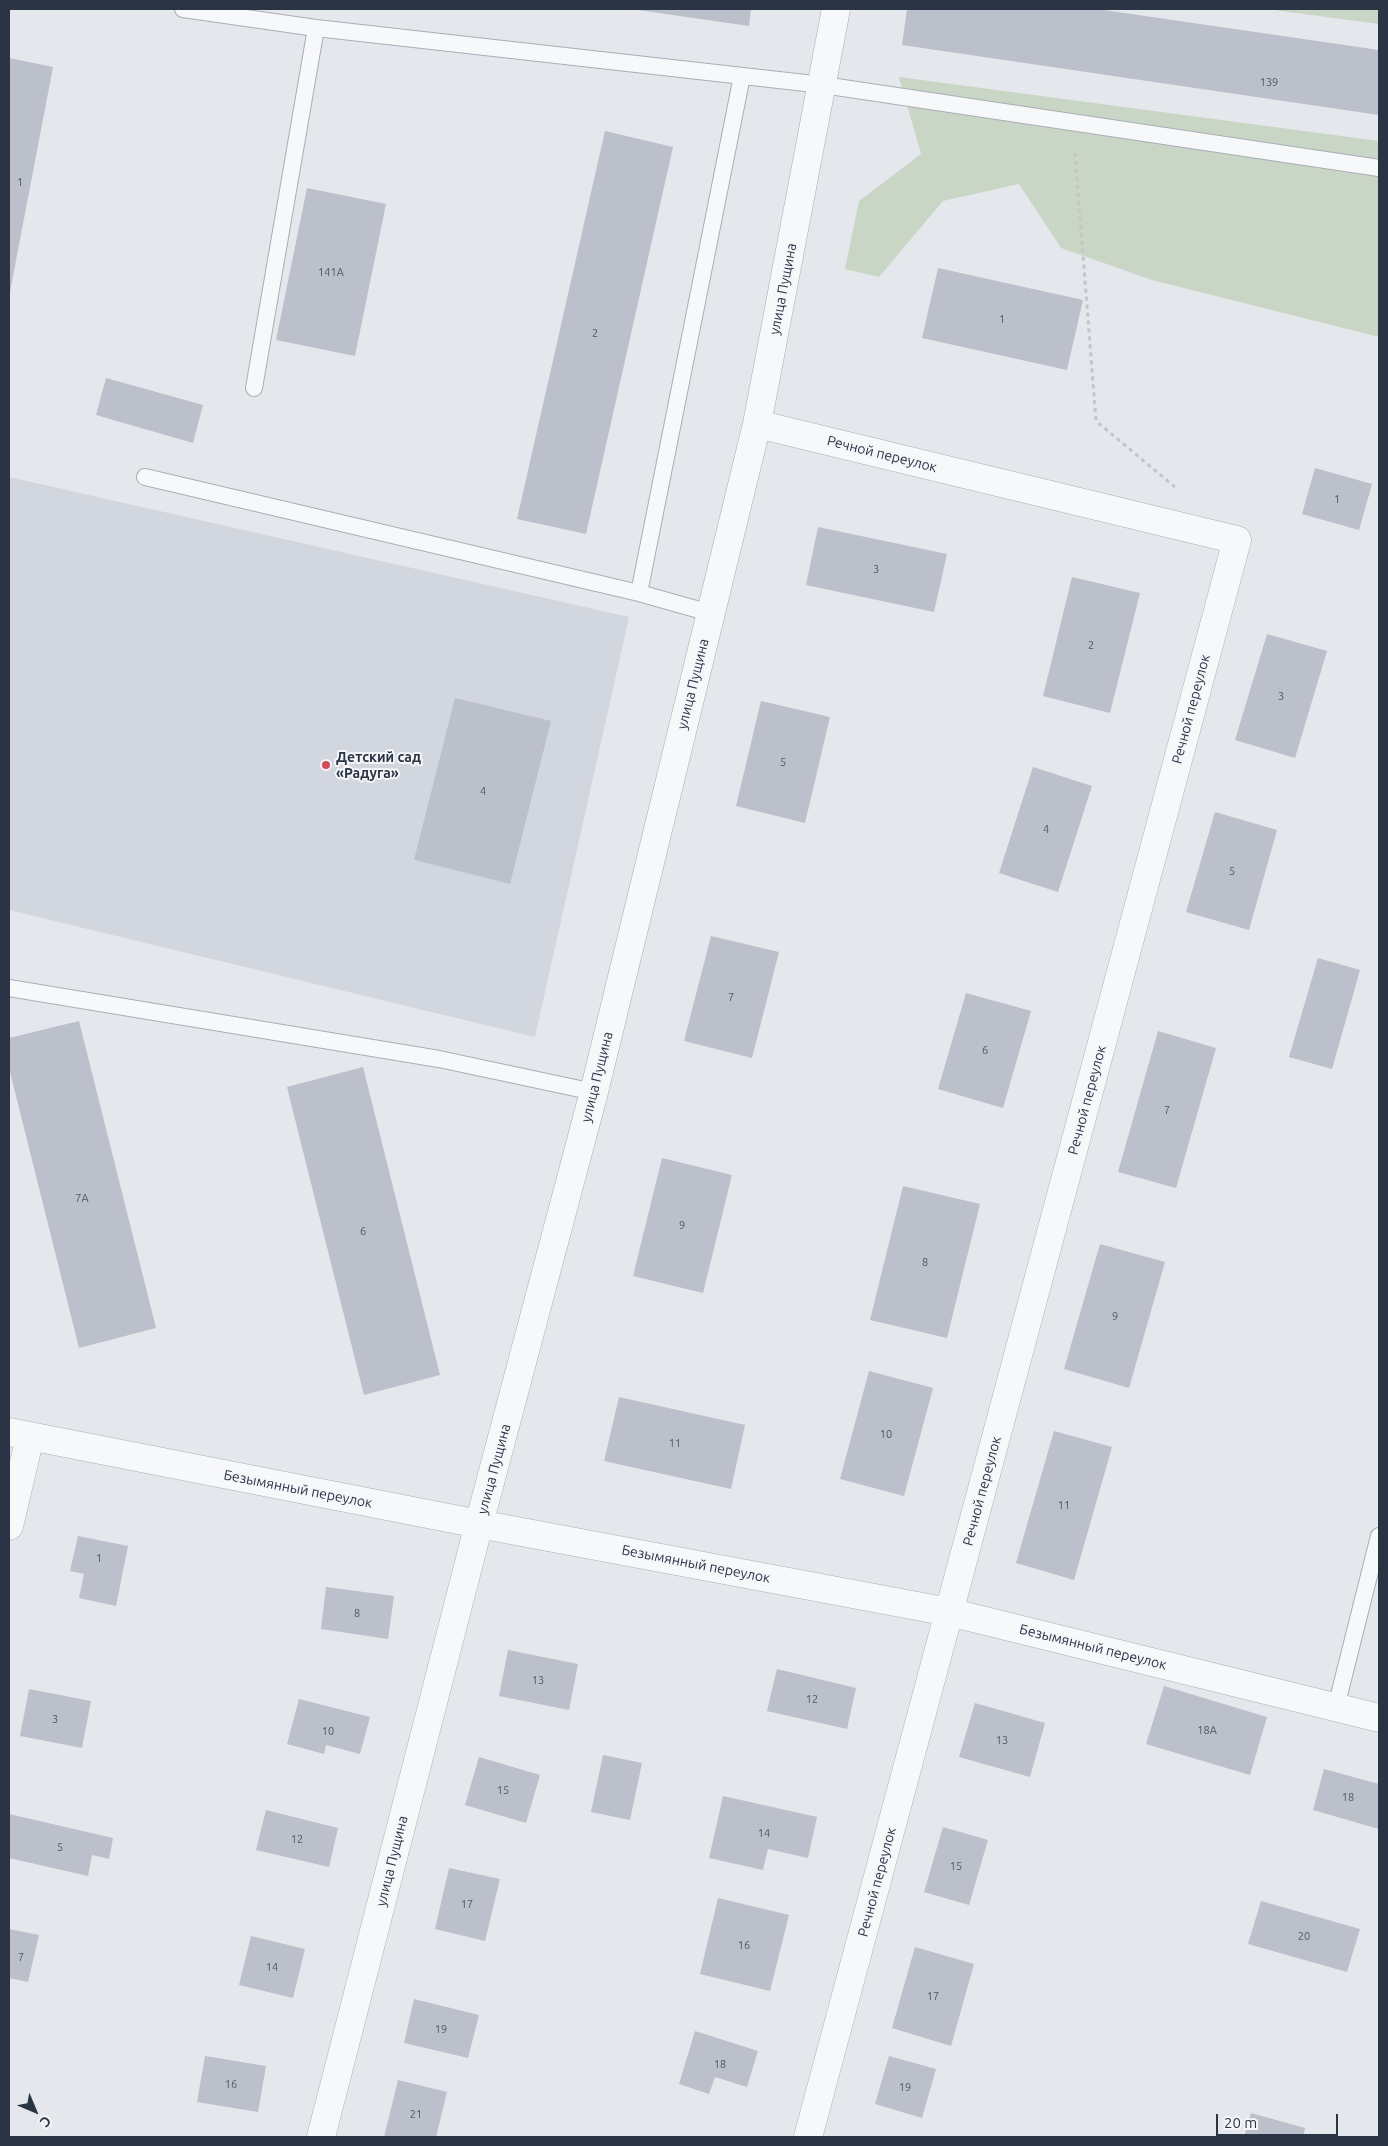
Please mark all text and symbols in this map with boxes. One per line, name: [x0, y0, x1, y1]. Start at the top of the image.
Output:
house number: 139: [1260, 75, 1278, 89]
house number: 1: [17, 175, 23, 189]
street label: улица Пущина: [766, 242, 800, 336]
house number: 141А: [318, 265, 344, 279]
house number: 1: [999, 312, 1005, 326]
house number: 2: [592, 326, 598, 340]
street label: Речной переулок: [825, 432, 939, 476]
house number: 1: [1334, 492, 1340, 506]
house number: 3: [873, 562, 879, 576]
street label: улица Пущина: [674, 637, 712, 731]
house number: 2: [1088, 638, 1094, 652]
street label: Речной переулок: [1168, 652, 1214, 766]
house number: 3: [1278, 689, 1284, 703]
place label: Детский сад «Радуга»: [336, 749, 421, 782]
house number: 5: [780, 755, 786, 769]
marker: Детский сад «Радуга»: [320, 759, 332, 771]
house number: 4: [480, 784, 486, 798]
house number: 4: [1043, 822, 1049, 836]
house number: 5: [1229, 864, 1235, 878]
house number: 7: [728, 990, 734, 1004]
street label: улица Пущина: [578, 1030, 616, 1124]
house number: 6: [982, 1043, 988, 1057]
street label: Речной переулок: [1064, 1043, 1110, 1157]
house number: 7: [1164, 1103, 1170, 1117]
house number: 7А: [75, 1191, 89, 1205]
house number: 9: [679, 1218, 685, 1232]
house number: 6: [360, 1224, 366, 1238]
house number: 8: [922, 1255, 928, 1269]
house number: 9: [1112, 1309, 1118, 1323]
street label: улица Пущина: [474, 1422, 514, 1516]
house number: 10: [880, 1427, 892, 1441]
street label: Речной переулок: [959, 1434, 1005, 1548]
house number: 11: [669, 1436, 681, 1450]
street label: Безымянный переулок: [222, 1466, 374, 1512]
house number: 11: [1058, 1498, 1070, 1512]
street label: Безымянный переулок: [620, 1541, 772, 1587]
house number: 1: [96, 1551, 102, 1565]
house number: 8: [354, 1606, 360, 1620]
street label: Безымянный переулок: [1018, 1621, 1168, 1673]
house number: 13: [532, 1673, 544, 1687]
house number: 12: [806, 1692, 818, 1706]
house number: 3: [52, 1712, 58, 1726]
house number: 18А: [1197, 1723, 1217, 1737]
house number: 10: [322, 1724, 334, 1738]
house number: 13: [996, 1733, 1008, 1747]
house number: 15: [497, 1783, 509, 1797]
house number: 18: [1342, 1790, 1354, 1804]
street label: улица Пущина: [373, 1814, 411, 1908]
street label: Речной переулок: [854, 1825, 900, 1939]
house number: 14: [758, 1826, 770, 1840]
house number: 12: [291, 1832, 303, 1846]
house number: 5: [57, 1840, 63, 1854]
house number: 15: [950, 1859, 962, 1873]
house number: 17: [461, 1897, 473, 1911]
house number: 20: [1298, 1929, 1310, 1943]
house number: 16: [738, 1938, 750, 1952]
house number: 7: [18, 1950, 24, 1964]
house number: 14: [266, 1960, 278, 1974]
house number: 17: [927, 1989, 939, 2003]
house number: 19: [435, 2022, 447, 2036]
house number: 18: [714, 2057, 726, 2071]
house number: 16: [225, 2077, 237, 2091]
house number: 19: [899, 2080, 911, 2094]
north arrow: [10, 2086, 60, 2136]
scale bar: [1218, 2104, 1340, 2136]
house number: 21: [410, 2107, 422, 2121]
text: С: [37, 2113, 54, 2130]
text: 20 m: [1224, 2114, 1257, 2131]

